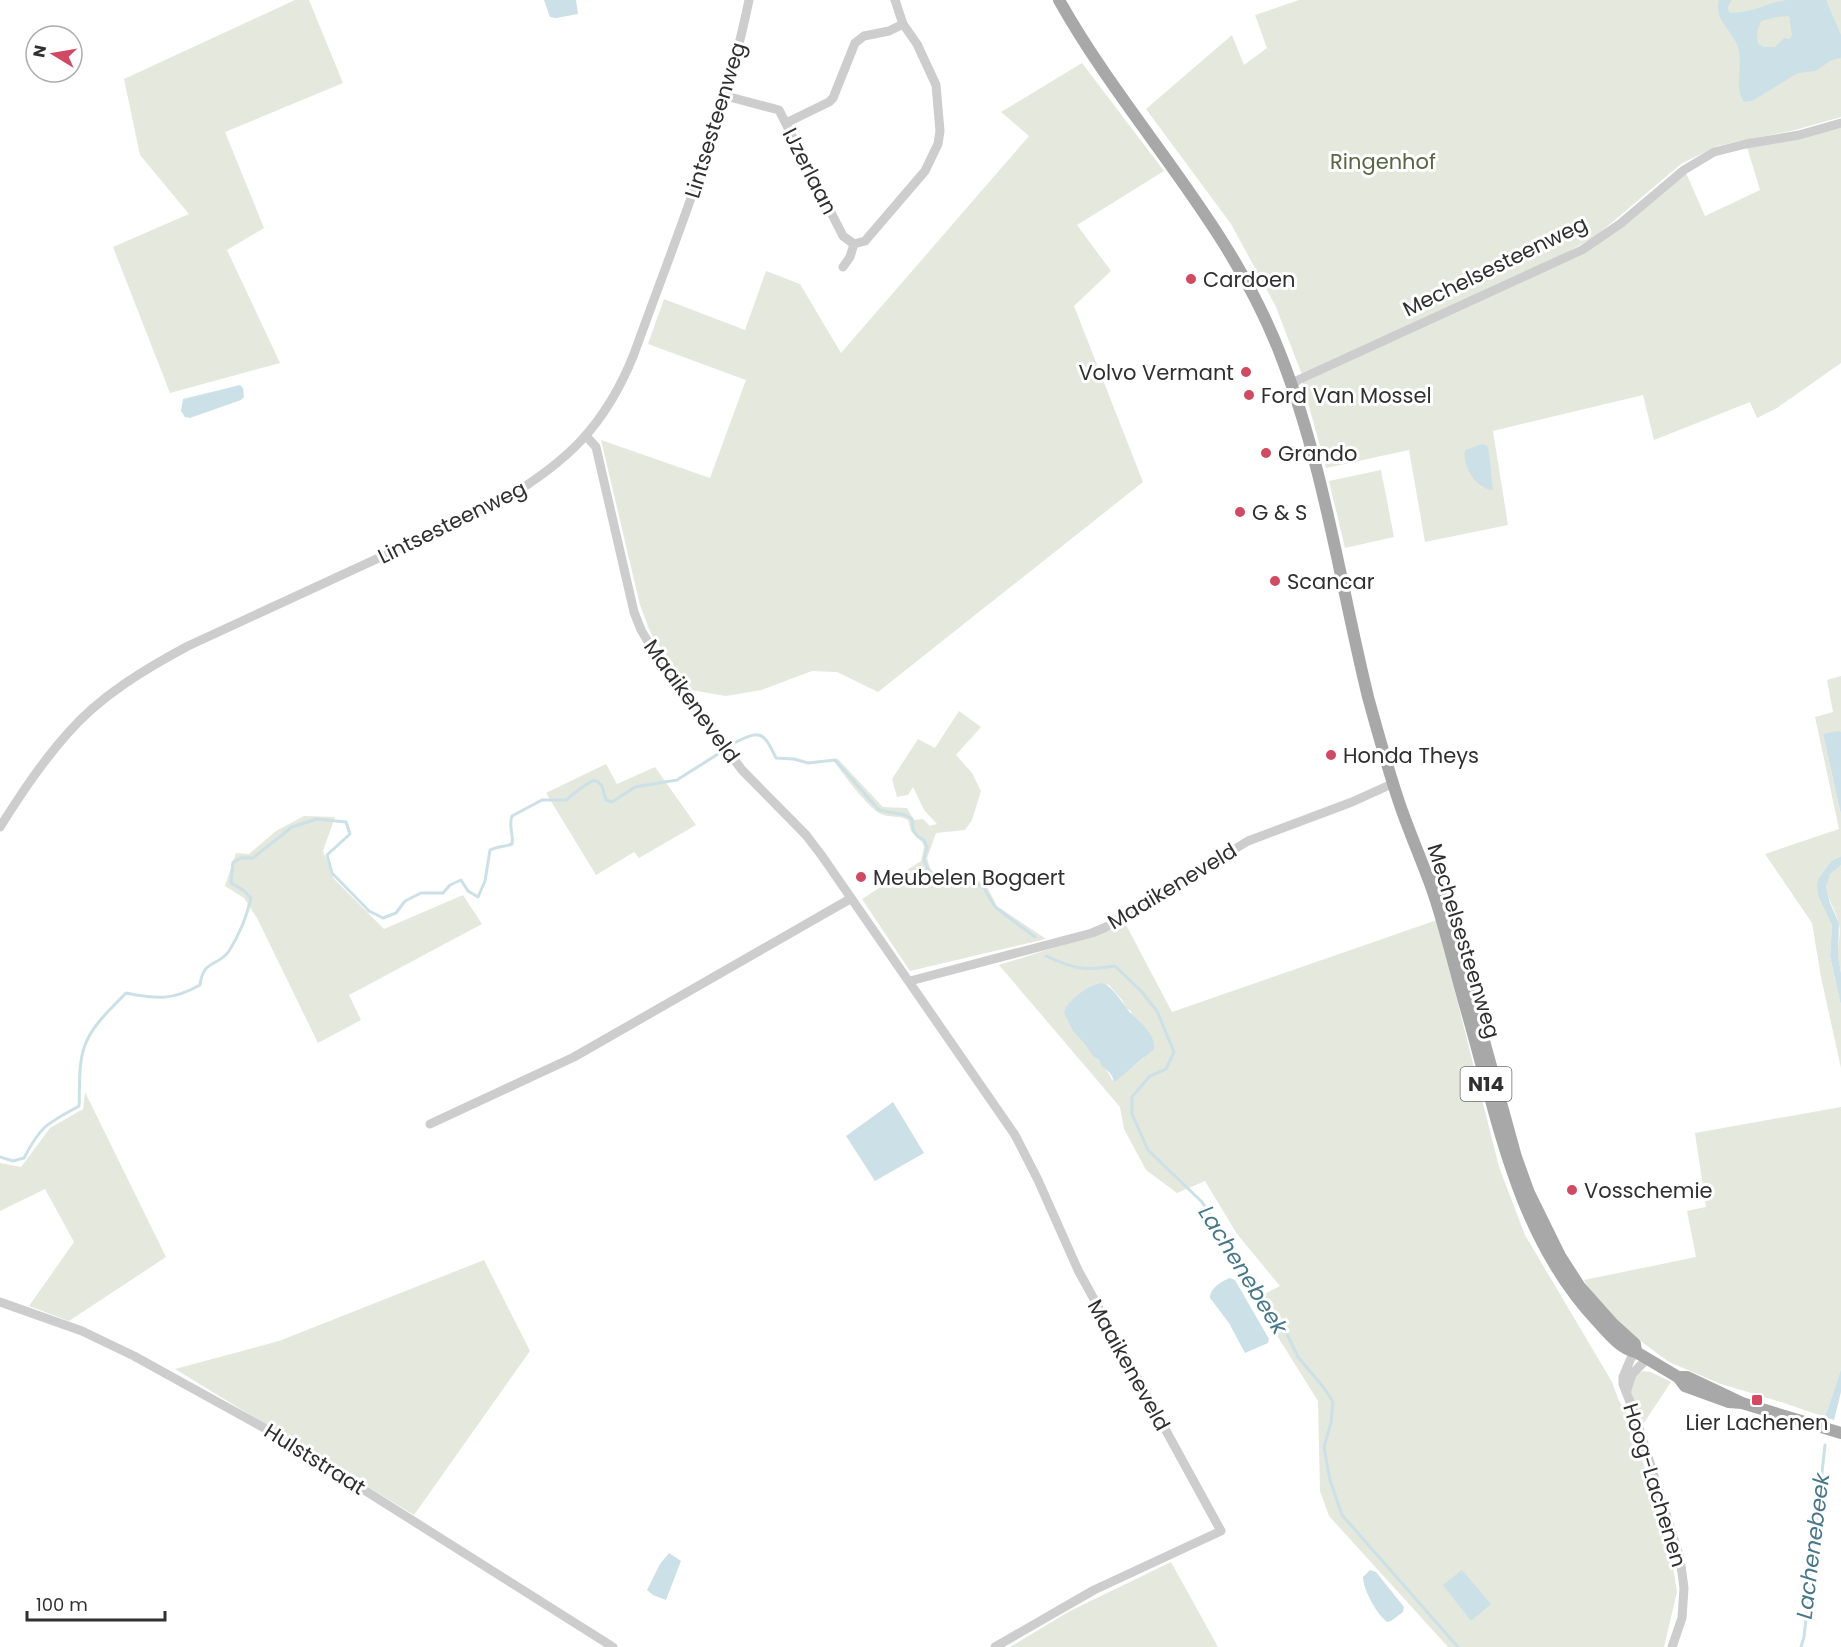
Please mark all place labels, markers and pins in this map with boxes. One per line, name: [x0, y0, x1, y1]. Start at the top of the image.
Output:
place label: Cardoen: [1203, 265, 1295, 294]
marker: Cardoen: [1184, 272, 1198, 286]
place label: Volvo Vermant: [1078, 358, 1234, 387]
marker: Volvo Vermant: [1239, 365, 1253, 379]
place label: Ford Van Mossel: [1261, 381, 1432, 410]
marker: Ford Van Mossel: [1242, 388, 1256, 402]
place label: Grando: [1278, 439, 1357, 468]
marker: Grando: [1259, 446, 1273, 460]
place label: G & S: [1252, 498, 1307, 527]
marker: G & S: [1233, 505, 1247, 519]
place label: Scancar: [1287, 567, 1375, 596]
marker: Scancar: [1268, 574, 1282, 588]
place label: Honda Theys: [1343, 741, 1479, 770]
marker: Honda Theys: [1324, 748, 1338, 762]
place label: Meubelen Bogaert: [873, 863, 1065, 892]
marker: Meubelen Bogaert: [854, 870, 868, 884]
place label: Vosschemie: [1584, 1176, 1713, 1205]
marker: Vosschemie: [1565, 1183, 1579, 1197]
marker: Lier Lachenen: [1750, 1393, 1764, 1407]
place label: Lier Lachenen: [1685, 1408, 1829, 1437]

